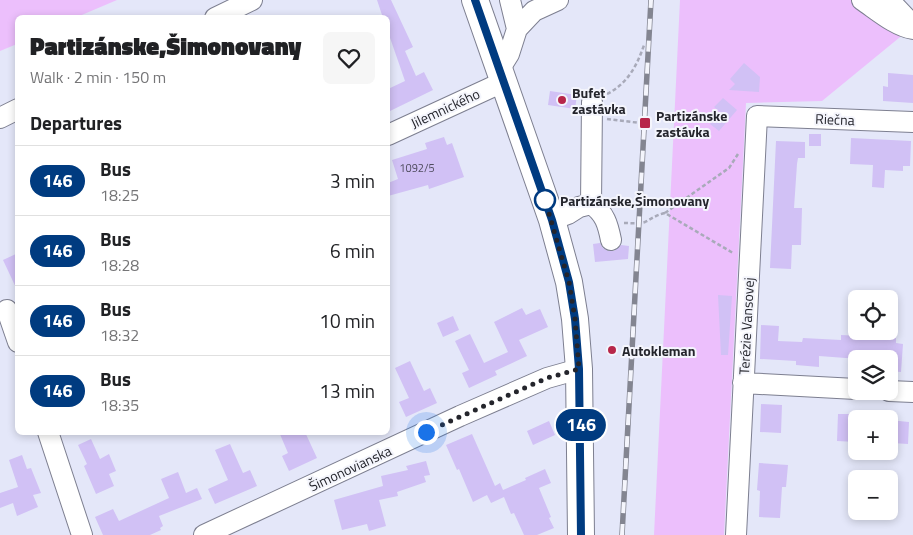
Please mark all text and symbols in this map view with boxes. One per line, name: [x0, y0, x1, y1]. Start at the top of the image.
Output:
text: Partizánske,Šimonovany: [30, 28, 301, 64]
button: heart: [323, 32, 375, 84]
text: Walk · 2 min · 150 m: [30, 65, 166, 89]
place label: Bufet zastávka: [572, 82, 626, 119]
street label: Jilemnického: [407, 83, 483, 133]
marker: Bufet zastávka: [556, 94, 568, 106]
place label: Partizánske zastávka: [656, 105, 727, 142]
text: Departures: [30, 108, 122, 137]
street label: Riečna: [815, 108, 855, 130]
marker: Partizánske zastávka: [638, 116, 652, 130]
text: Bus: [100, 154, 131, 183]
house number: 1092/5: [399, 160, 435, 176]
text: 3 min: [330, 166, 375, 195]
text: 146: [42, 167, 73, 194]
text: 18:25: [100, 183, 139, 207]
marker: Partizánske,Šimonovany: [534, 189, 556, 211]
place label: Partizánske,Šimonovany: [560, 190, 709, 211]
text: Bus: [100, 224, 131, 253]
text: 6 min: [330, 236, 375, 265]
text: 146: [42, 237, 73, 264]
text: 18:28: [100, 253, 139, 277]
street label: Terézie Vansovej: [733, 277, 759, 375]
map controls: [848, 290, 898, 520]
button: locate: [848, 290, 898, 340]
text: Bus: [100, 294, 131, 323]
text: 10 min: [319, 306, 375, 335]
text: 146: [42, 307, 73, 334]
text: 18:32: [100, 323, 139, 347]
place label: Autokleman: [622, 340, 696, 361]
marker: Autokleman: [606, 344, 618, 356]
button: layers: [848, 350, 898, 400]
text: Bus: [100, 364, 131, 393]
text: 13 min: [319, 376, 375, 405]
text: 146: [42, 377, 73, 404]
text: 18:35: [100, 393, 139, 417]
line badge: 146: [552, 409, 610, 441]
button: +: [848, 410, 898, 460]
text: 146: [566, 411, 596, 438]
your location: [414, 420, 439, 445]
street label: Šimonovianska: [305, 440, 395, 496]
button: −: [848, 470, 898, 520]

